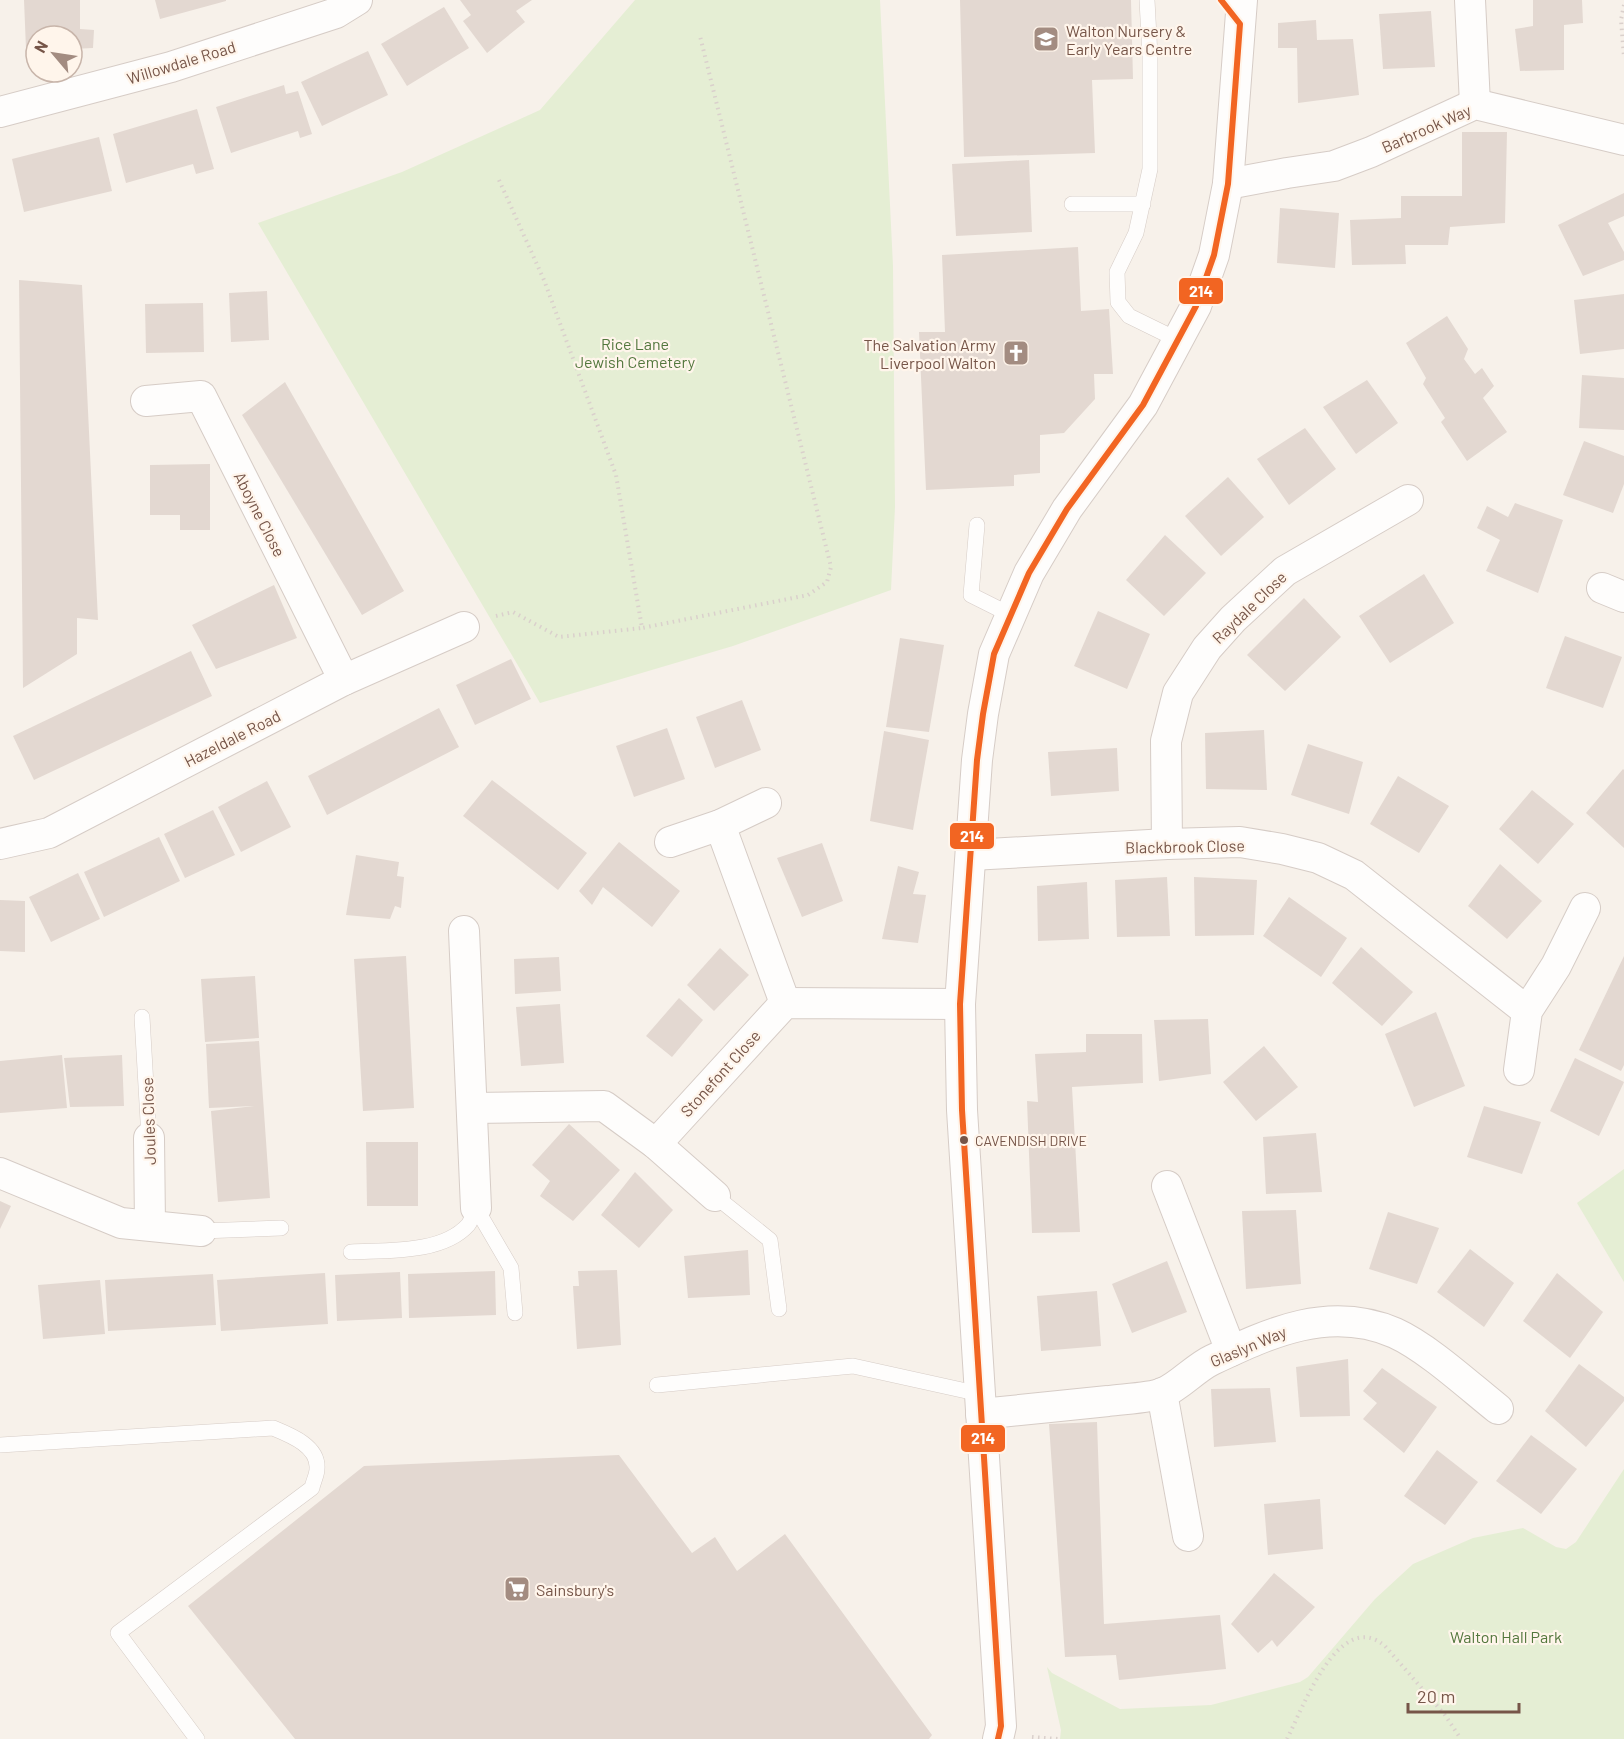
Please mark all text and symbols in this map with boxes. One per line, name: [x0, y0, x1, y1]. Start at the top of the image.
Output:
place label: Walton Nursery & Early Years Centre: [1066, 21, 1192, 58]
north arrow: [24, 24, 84, 84]
school or university icon: Walton Nursery & Early Years Centre: [1031, 24, 1061, 54]
street label: Willowdale Road: [124, 36, 238, 88]
text: N: [30, 37, 51, 56]
street label: Barbrook Way: [1378, 100, 1474, 156]
line badge: 214: [1178, 277, 1224, 305]
text: 214: [1189, 281, 1213, 300]
park label: Rice Lane Jewish Cemetery: [575, 334, 696, 371]
place label: The Salvation Army Liverpool Walton: [864, 335, 997, 372]
church icon: The Salvation Army Liverpool Walton: [1001, 338, 1031, 368]
street label: Aboyne Close: [230, 468, 290, 560]
street label: Raydale Close: [1208, 567, 1290, 647]
street label: Hazeldale Road: [181, 706, 283, 770]
line badge: 214: [949, 822, 995, 850]
text: 214: [960, 826, 984, 845]
street label: Blackbrook Close: [1125, 835, 1245, 857]
street label: Stonefont Close: [676, 1026, 764, 1120]
street label: Joules Close: [137, 1077, 159, 1165]
place label: CAVENDISH DRIVE: [975, 1132, 1087, 1149]
marker: CAVENDISH DRIVE: [958, 1134, 970, 1146]
street label: Glaslyn Way: [1207, 1321, 1290, 1371]
line badge: 214: [960, 1424, 1006, 1453]
text: 214: [971, 1428, 995, 1447]
supermarket icon: Sainsbury's: [502, 1574, 532, 1604]
place label: Sainsbury's: [536, 1580, 614, 1599]
park label: Walton Hall Park: [1450, 1627, 1562, 1646]
scale bar: [1408, 1676, 1519, 1714]
text: 20 m: [1417, 1685, 1455, 1707]

